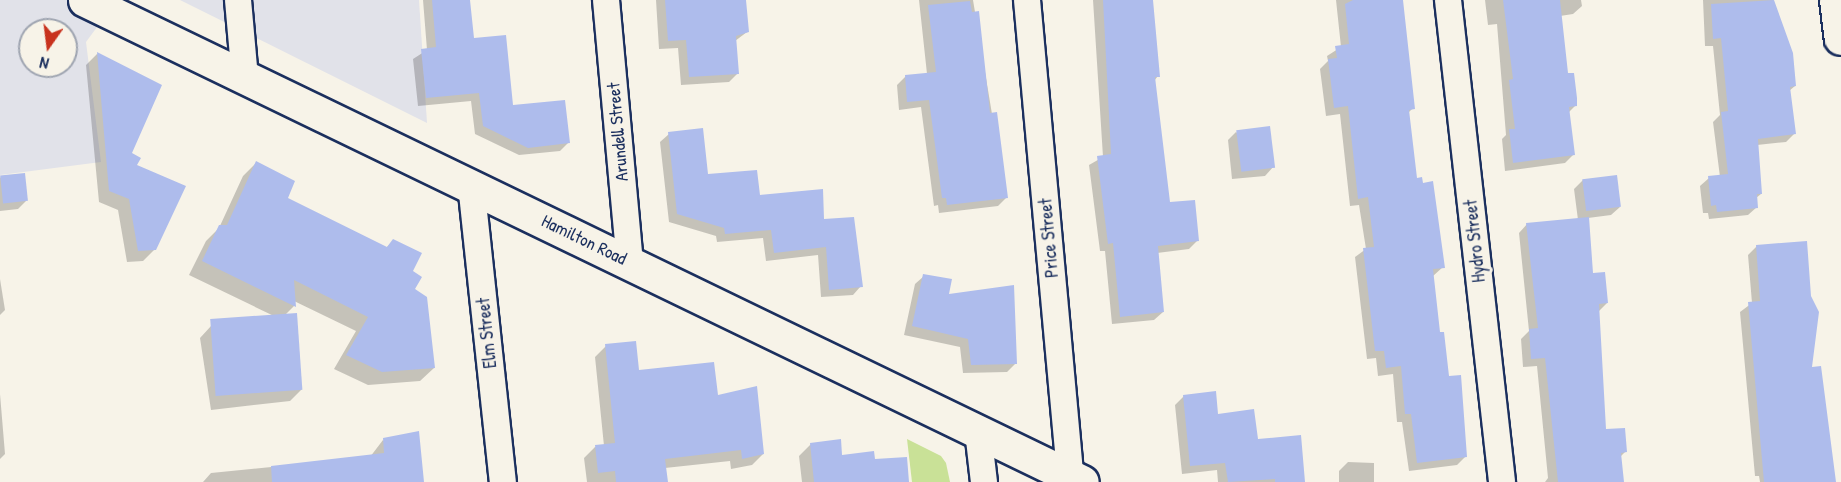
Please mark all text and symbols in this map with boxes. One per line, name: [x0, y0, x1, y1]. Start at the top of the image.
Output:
north arrow: [18, 18, 78, 78]
text: N: [37, 52, 51, 75]
street label: Arundell Street: [603, 82, 633, 182]
street label: Price Street: [1035, 197, 1063, 279]
street label: Hydro Street: [1460, 198, 1490, 284]
street label: Hamilton Road: [538, 210, 630, 270]
street label: Elm Street: [473, 297, 501, 369]

